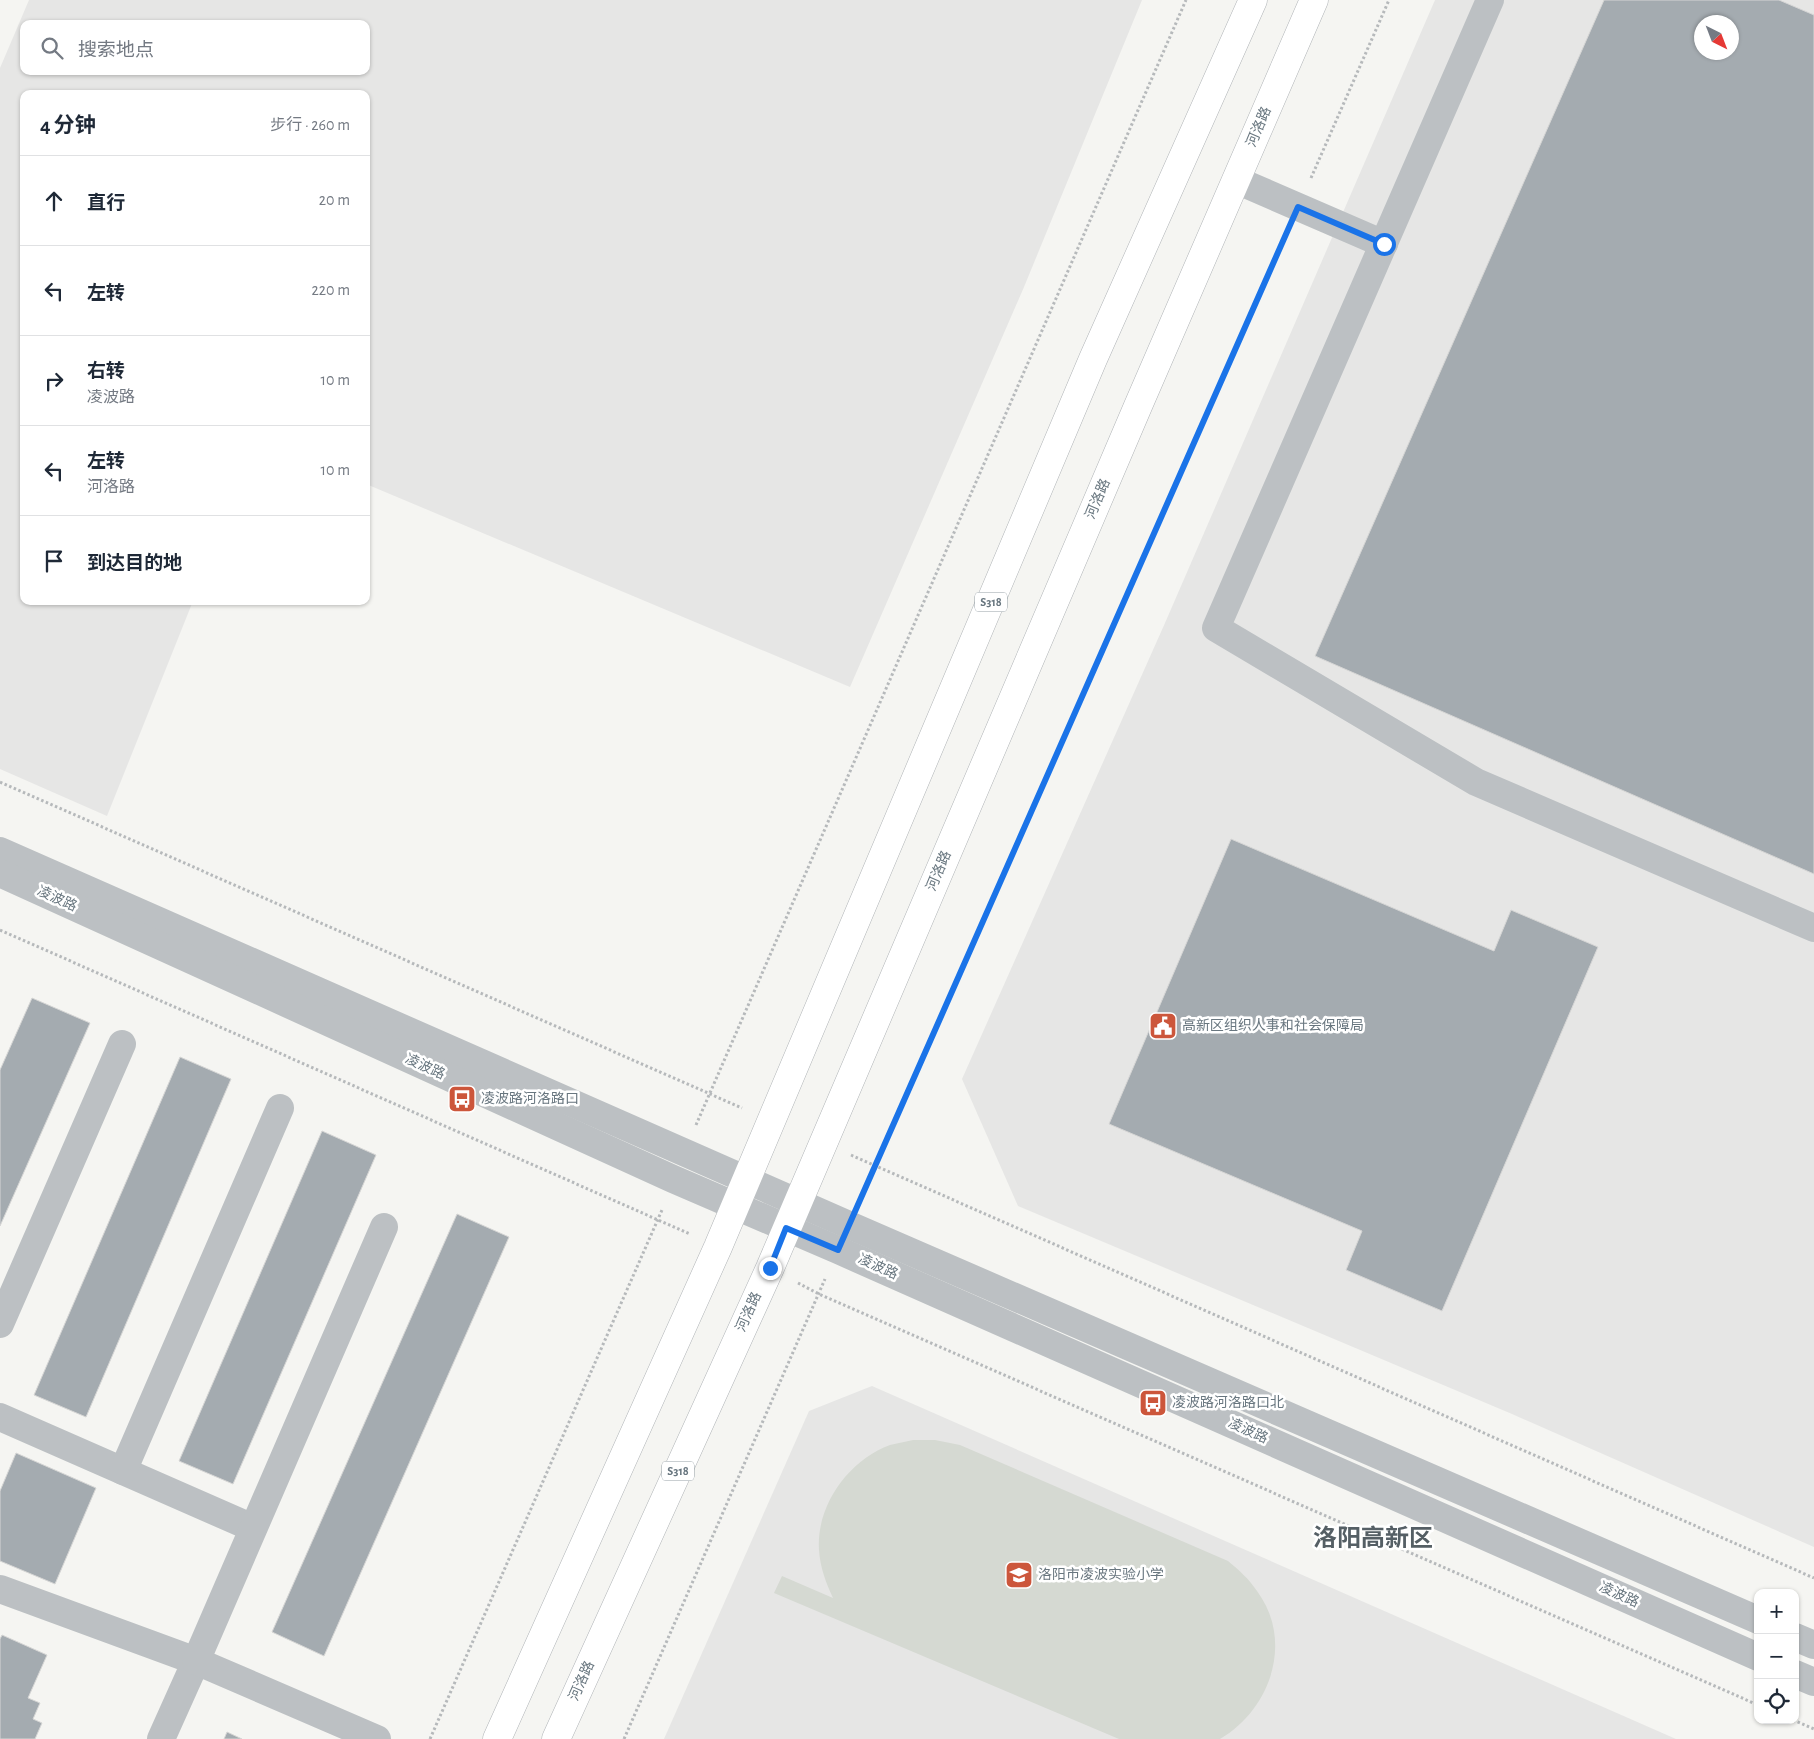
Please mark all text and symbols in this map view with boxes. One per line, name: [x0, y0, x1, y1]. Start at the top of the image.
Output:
north arrow: [1694, 15, 1739, 60]
search box: [20, 20, 370, 75]
icon: search: [38, 34, 66, 62]
text: 搜索地点: [78, 41, 154, 60]
street label: 河洛路: [1243, 105, 1274, 149]
text: 4 分钟: [40, 115, 96, 136]
text: 步行 · 260 m: [270, 117, 350, 133]
icon: ahead: [40, 187, 68, 215]
text: 20 m: [319, 192, 350, 208]
text: 直行: [87, 194, 125, 213]
route start: [1373, 233, 1396, 256]
icon: left: [40, 277, 68, 305]
text: 220 m: [312, 282, 350, 298]
text: 左转: [87, 284, 125, 303]
text: 右转: [87, 362, 125, 381]
icon: right: [40, 367, 68, 395]
text: 10 m: [321, 372, 350, 388]
text: 凌波路: [87, 389, 135, 405]
text: 左转: [87, 452, 125, 471]
icon: left: [40, 457, 68, 485]
text: 10 m: [321, 462, 350, 478]
street label: 河洛路: [1082, 477, 1113, 521]
text: 河洛路: [87, 479, 135, 495]
icon: arrive: [40, 547, 68, 575]
text: 到达目的地: [87, 554, 182, 573]
road number: S318: [975, 592, 1007, 612]
street label: 河洛路: [923, 849, 954, 893]
street label: 凌波路: [35, 883, 79, 914]
public building icon: 高新区组织人事和社会保障局: [1148, 1011, 1178, 1041]
place label: 高新区组织人事和社会保障局: [1182, 1018, 1364, 1033]
street label: 凌波路: [403, 1051, 447, 1082]
bus stop icon: 凌波路河洛路口: [447, 1084, 477, 1114]
place label: 凌波路河洛路口: [481, 1091, 579, 1106]
street label: 凌波路: [856, 1251, 900, 1282]
route end: [759, 1257, 782, 1280]
street label: 河洛路: [733, 1290, 764, 1334]
bus stop icon: 凌波路河洛路口北: [1138, 1388, 1168, 1418]
place label: 凌波路河洛路口北: [1172, 1394, 1284, 1410]
street label: 凌波路: [1226, 1415, 1270, 1446]
road number: S318: [662, 1462, 694, 1480]
district label: 洛阳高新区: [1313, 1525, 1433, 1551]
school or university icon: 洛阳市凌波实验小学: [1004, 1560, 1034, 1590]
place label: 洛阳市凌波实验小学: [1038, 1567, 1164, 1582]
street label: 凌波路: [1597, 1579, 1641, 1610]
map controls: [1754, 1589, 1799, 1724]
button: +: [1754, 1589, 1799, 1634]
button: −: [1754, 1634, 1799, 1679]
street label: 河洛路: [566, 1659, 597, 1703]
button: locate: [1754, 1679, 1799, 1724]

